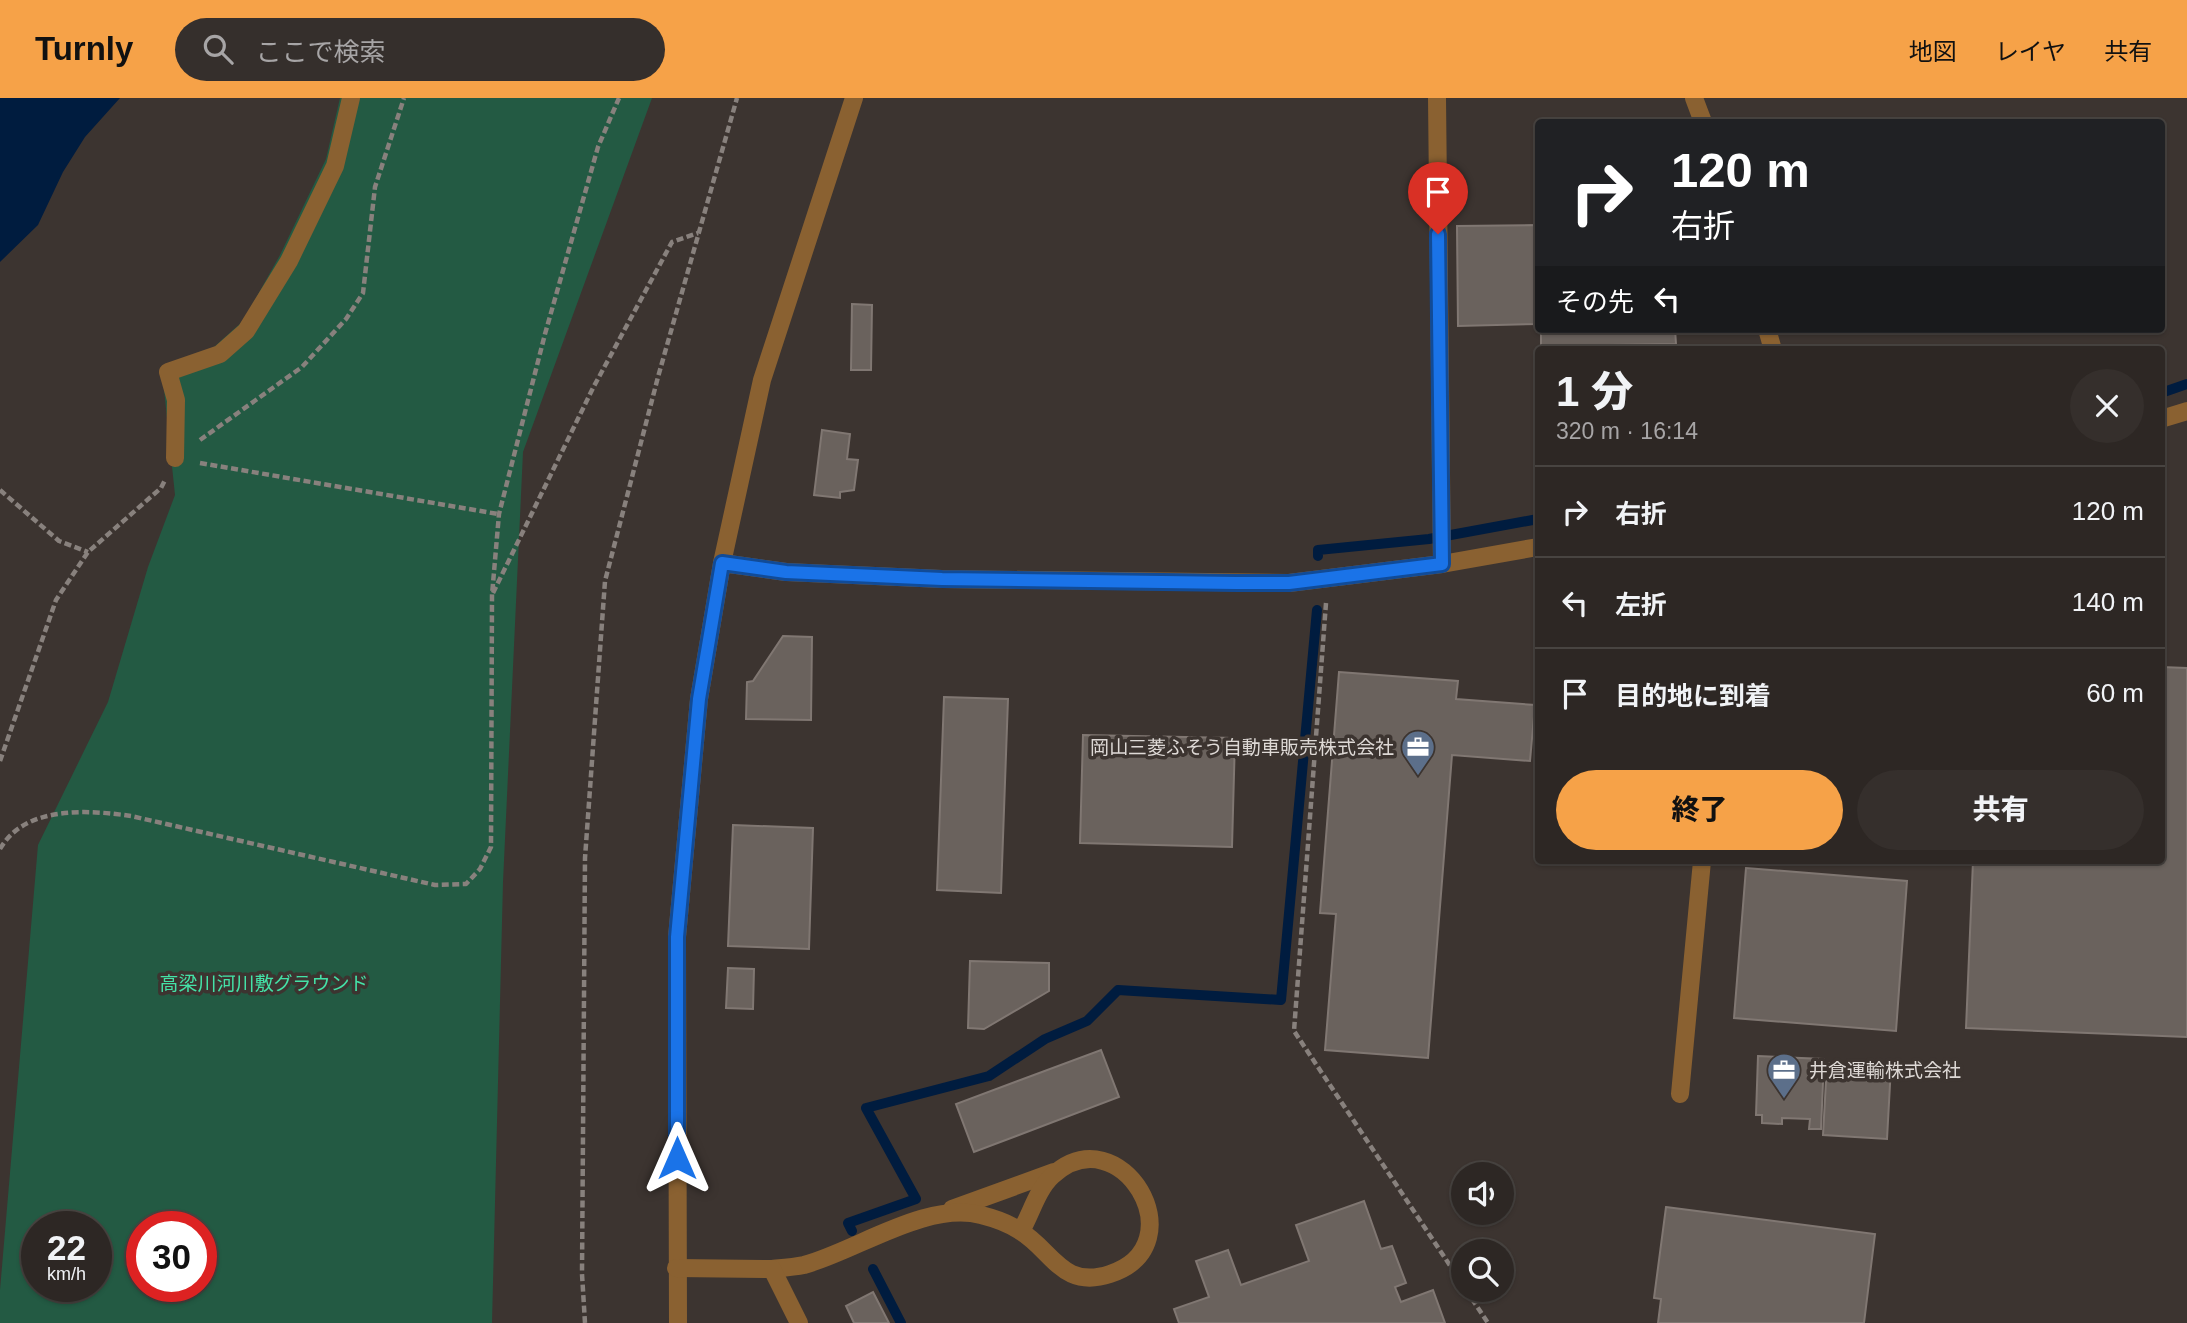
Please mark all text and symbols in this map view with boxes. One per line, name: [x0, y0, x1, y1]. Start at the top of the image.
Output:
search box: [175, 18, 665, 81]
text: Turnly: [35, 30, 133, 67]
icon: search: [199, 30, 237, 68]
text: ここで検索: [255, 37, 385, 67]
text: 地図: [1909, 38, 1957, 65]
text: レイヤ: [1995, 38, 2066, 65]
text: 共有: [2104, 38, 2152, 65]
text: 120 m: [1671, 143, 1810, 197]
icon: right: [1556, 147, 1647, 238]
pin: [1408, 162, 1468, 234]
icon: arrive: [1419, 173, 1457, 211]
text: 右折: [1671, 208, 1735, 244]
icon: left: [1648, 280, 1686, 318]
text: その先: [1556, 287, 1634, 317]
text: 1 分: [1556, 368, 1633, 415]
button: close: [2070, 369, 2144, 443]
text: 320 m · 16:14: [1556, 418, 1698, 444]
icon: right: [1556, 493, 1594, 531]
text: 120 m: [2072, 496, 2144, 526]
text: 右折: [1615, 499, 1667, 529]
icon: left: [1556, 584, 1594, 622]
text: 140 m: [2072, 587, 2144, 617]
text: 左折: [1615, 590, 1667, 620]
icon: arrive: [1556, 675, 1594, 713]
text: 60 m: [2086, 678, 2144, 708]
text: 目的地に到着: [1615, 681, 1771, 711]
office icon: 岡山三菱ふそう自動車販売株式会社: [1399, 728, 1437, 777]
place label: 岡山三菱ふそう自動車販売株式会社: [1090, 737, 1394, 758]
button: 終了: [1556, 770, 1843, 850]
button: 共有: [1857, 770, 2144, 850]
park label: 高梁川河川敷グラウンド: [159, 973, 369, 994]
office icon: 井倉運輸株式会社: [1765, 1051, 1803, 1100]
place label: 井倉運輸株式会社: [1809, 1060, 1961, 1081]
position arrow: [640, 1121, 714, 1195]
map controls: [1451, 1162, 1514, 1302]
button: sound: [1451, 1162, 1514, 1225]
speed limit sign: 30: [126, 1211, 217, 1302]
text: 22: [47, 1228, 86, 1267]
button: search: [1451, 1239, 1514, 1302]
text: km/h: [47, 1264, 86, 1284]

